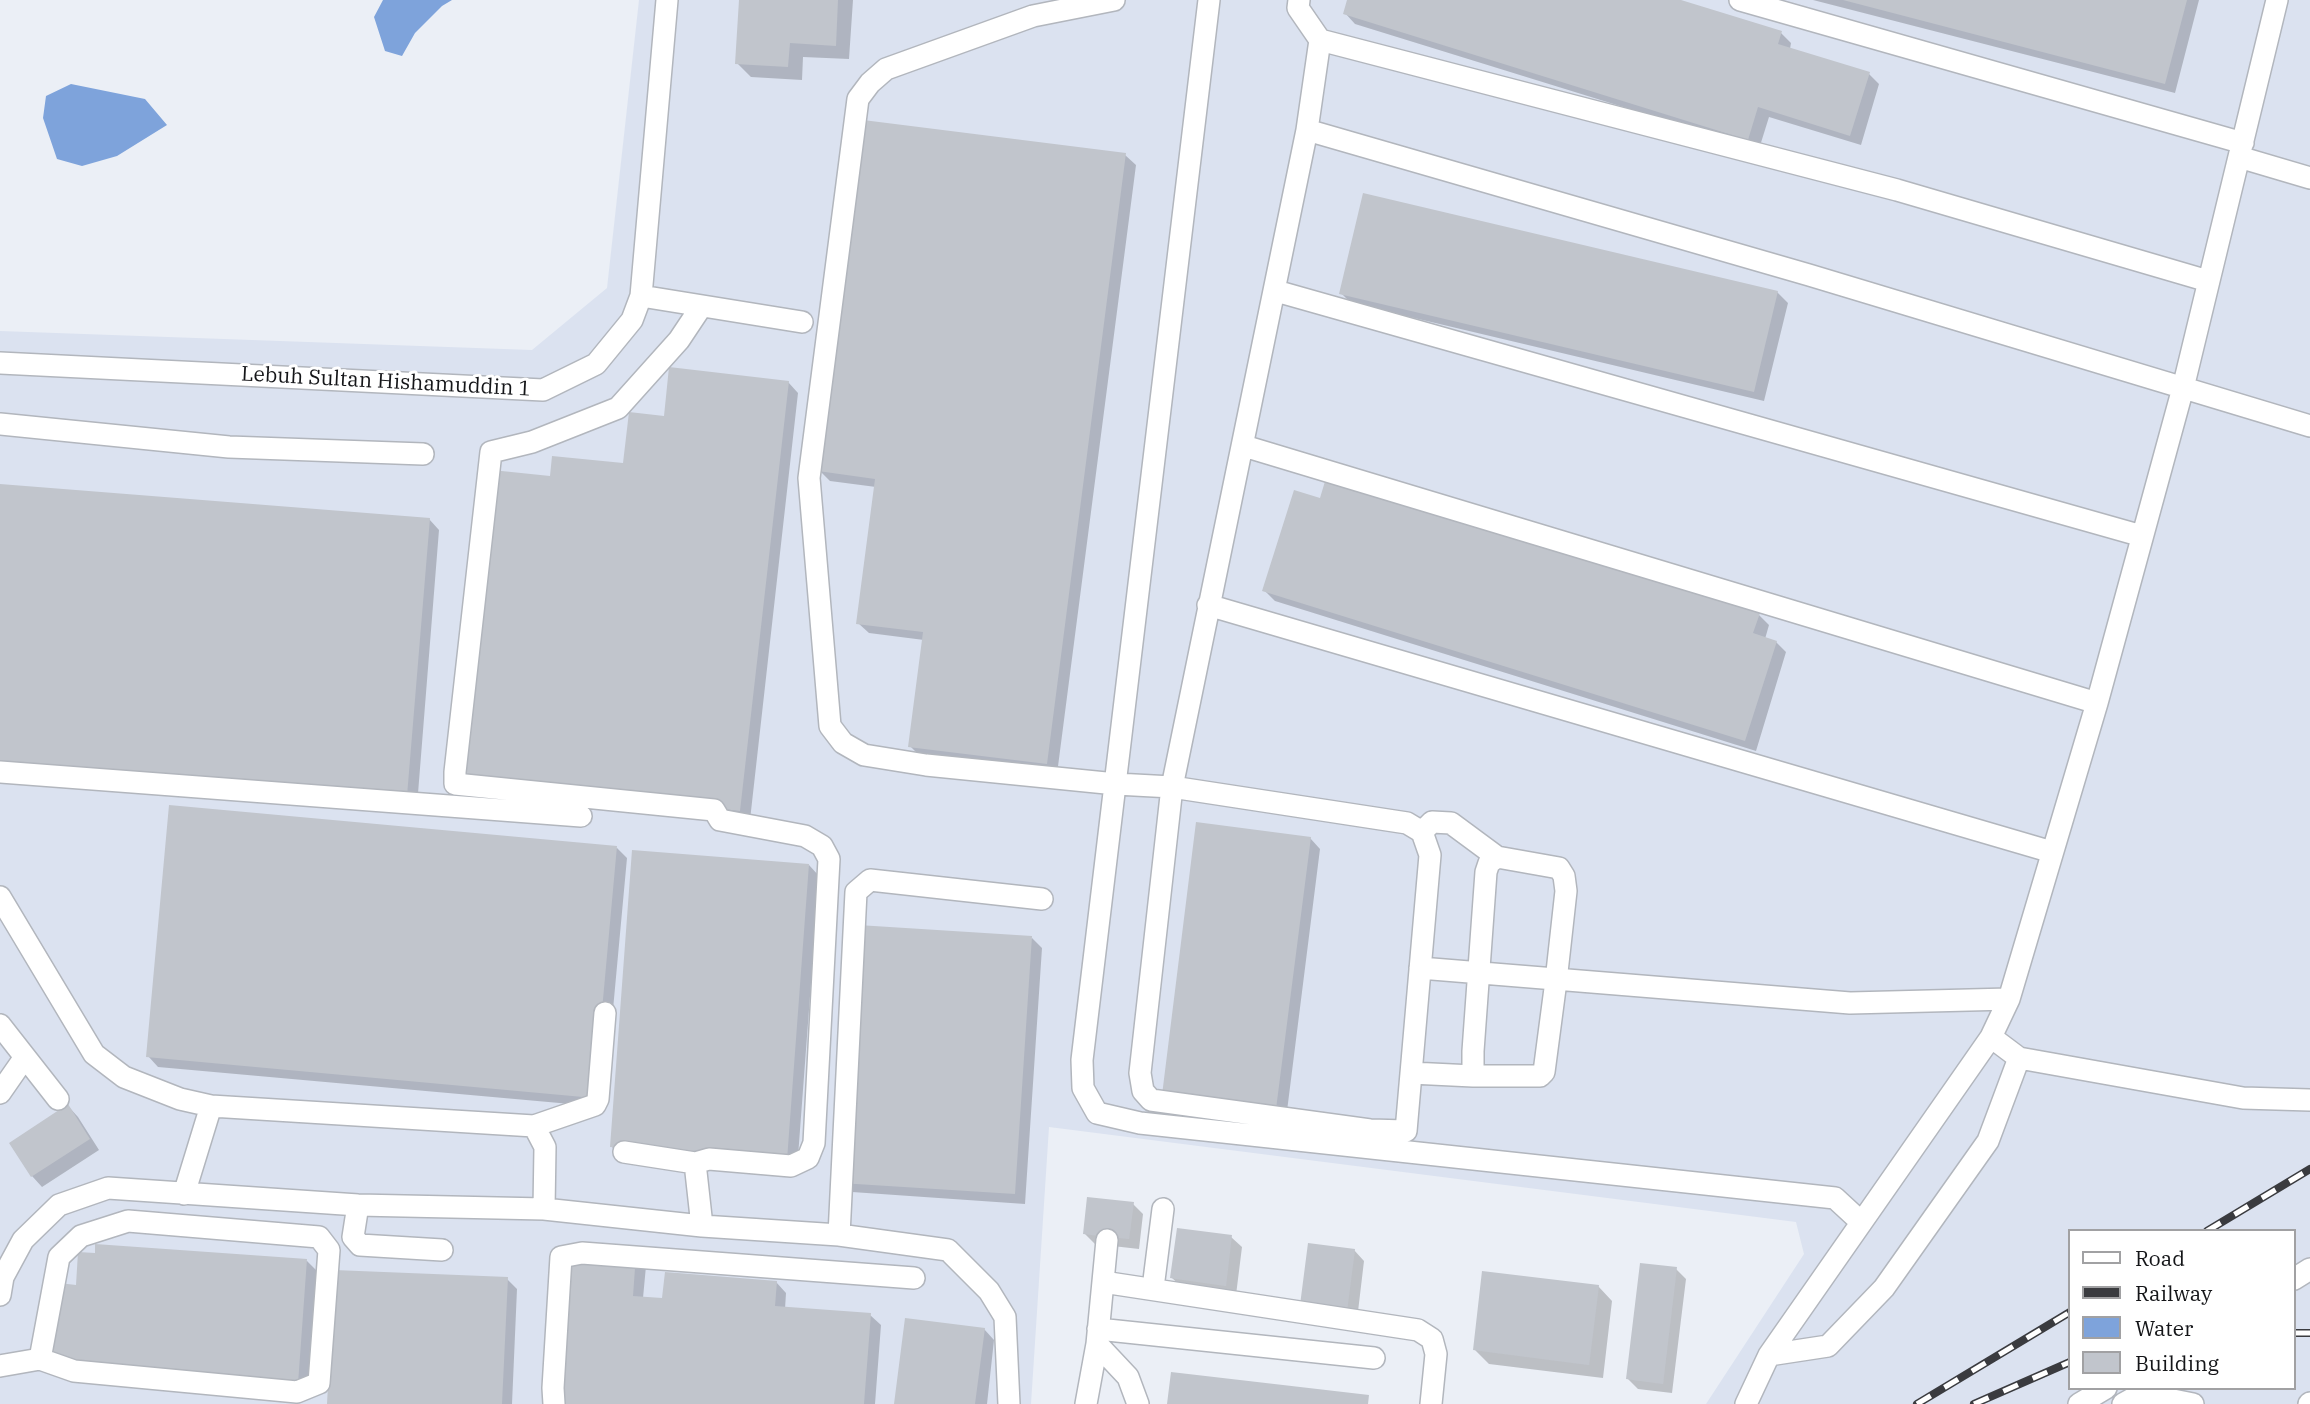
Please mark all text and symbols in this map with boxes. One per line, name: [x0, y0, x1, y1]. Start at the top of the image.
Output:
street label: Lebuh Sultan Hishamuddin 1: [240, 362, 532, 402]
legend: [2068, 1229, 2296, 1390]
text: Road: [2135, 1244, 2185, 1272]
text: Railway: [2135, 1279, 2212, 1307]
text: Water: [2135, 1314, 2193, 1342]
text: Building: [2135, 1349, 2219, 1377]

